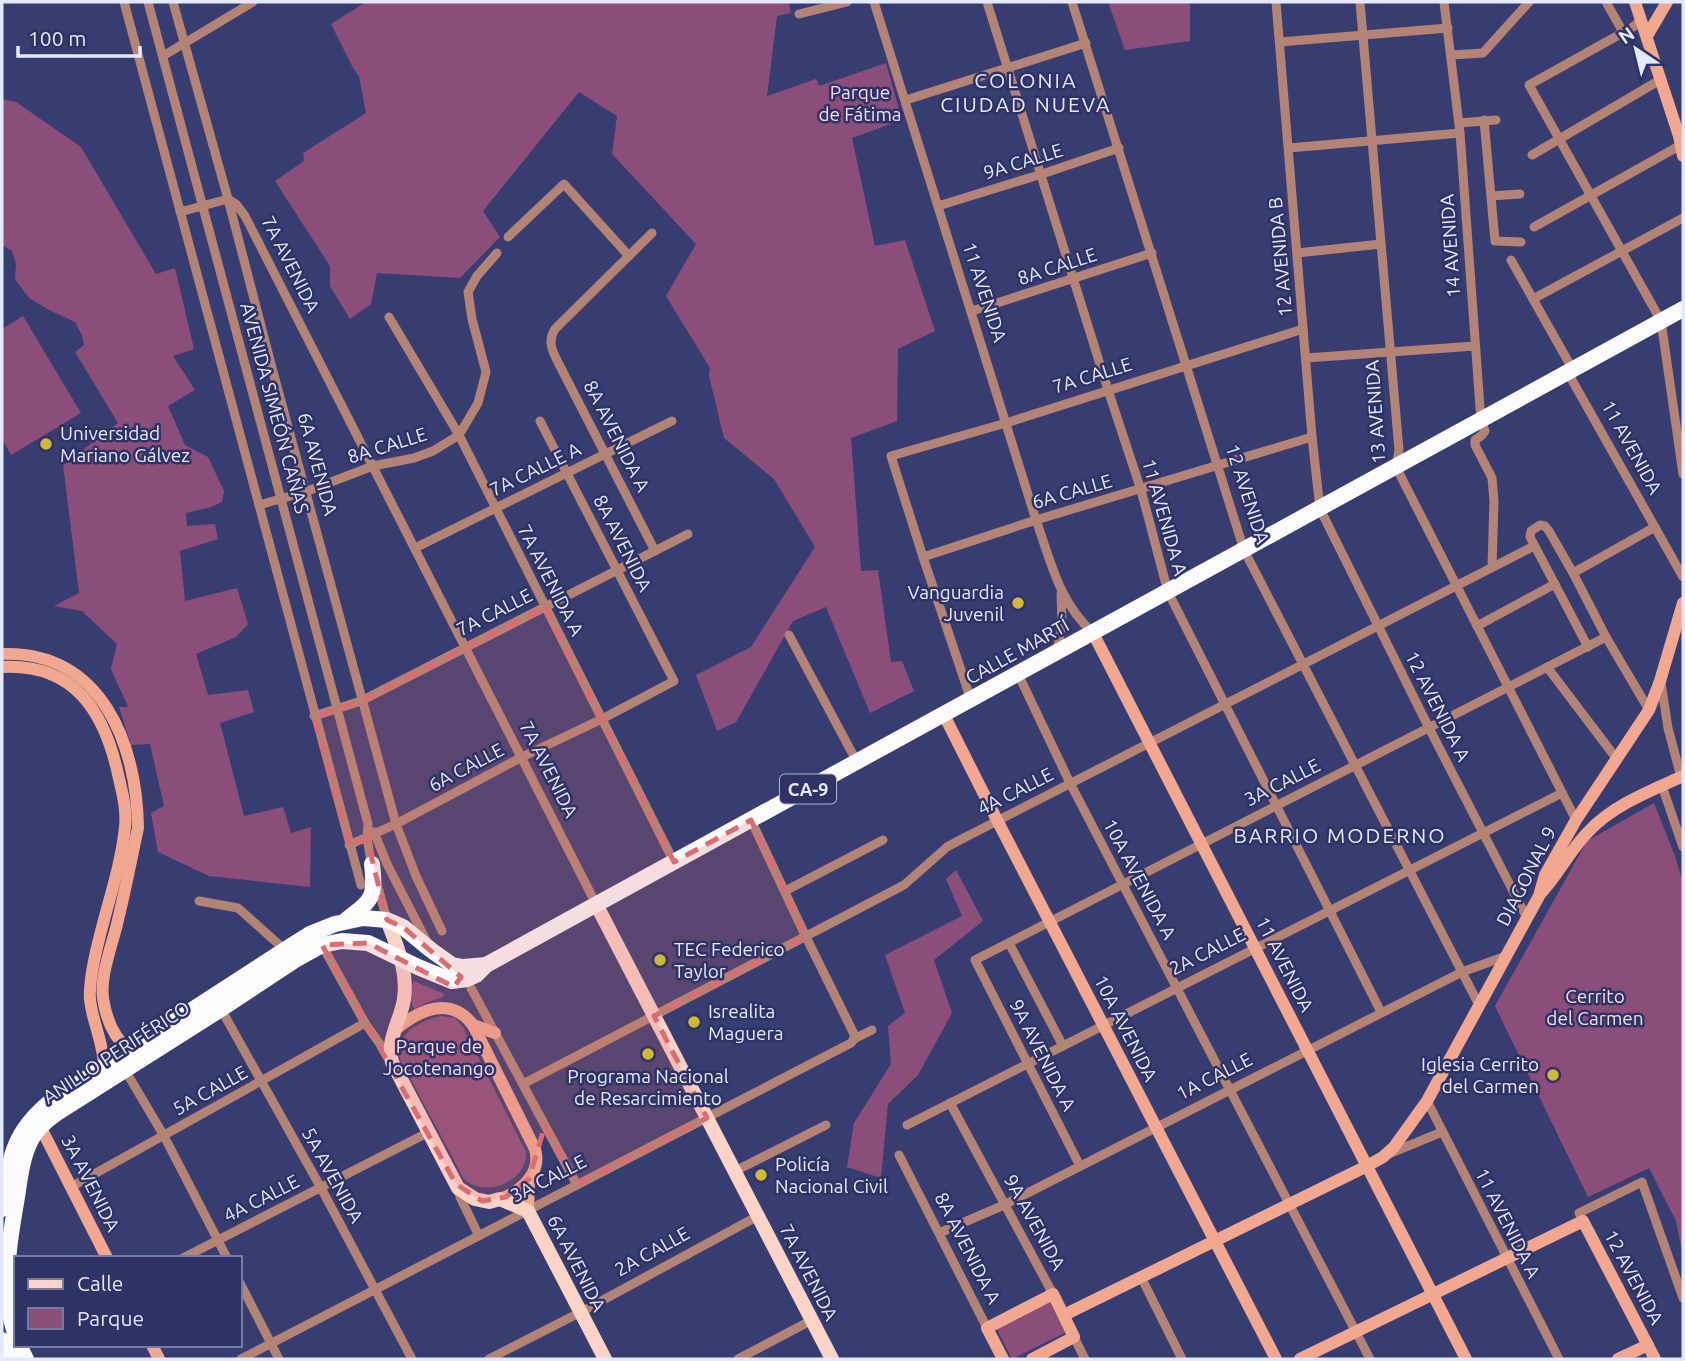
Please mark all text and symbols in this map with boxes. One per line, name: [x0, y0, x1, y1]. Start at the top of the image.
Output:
scale bar: [18, 14, 140, 58]
north arrow: [1601, 14, 1671, 84]
text: N: [1614, 22, 1638, 48]
text: 100 m: [28, 26, 86, 50]
district label: COLONIA CIUDAD NUEVA: [940, 68, 1112, 116]
park label: Parque de Fátima: [818, 81, 902, 125]
street label: 9A CALLE: [981, 139, 1065, 183]
street label: 14 AVENIDA: [1435, 193, 1465, 299]
street label: 12 AVENIDA B: [1264, 196, 1296, 318]
street label: 7A AVENIDA: [257, 212, 325, 317]
street label: 11 AVENIDA: [958, 239, 1012, 345]
street label: 8A CALLE: [1015, 243, 1099, 289]
street label: AVENIDA SIMEÓN CAÑAS: [236, 300, 314, 516]
street label: 7A CALLE: [1050, 353, 1134, 397]
street label: 13 AVENIDA: [1360, 359, 1390, 465]
street label: 8A AVENIDA A: [579, 377, 655, 496]
street label: 11 AVENIDA: [1597, 396, 1667, 498]
street label: 6A AVENIDA: [294, 410, 342, 518]
place label: Universidad Mariano Gálvez: [60, 422, 190, 466]
street label: 8A CALLE: [345, 423, 429, 467]
marker: Universidad Mariano Gálvez: [38, 436, 54, 452]
street label: 7A CALLE A: [486, 437, 585, 500]
street label: 12 AVENIDA: [1221, 441, 1275, 547]
street label: 11 AVENIDA A: [1138, 456, 1192, 579]
street label: 6A CALLE: [1030, 469, 1114, 513]
street label: 8A AVENIDA: [589, 491, 657, 596]
street label: 7A AVENIDA A: [513, 521, 589, 640]
place label: Vanguardia Juvenil: [907, 581, 1004, 625]
street label: 7A CALLE: [453, 584, 535, 640]
marker: Vanguardia Juvenil: [1010, 595, 1026, 611]
street label: CALLE MARTÍ: [961, 613, 1074, 688]
street label: 12 AVENIDA A: [1401, 647, 1475, 765]
street label: 7A AVENIDA: [515, 717, 583, 822]
street label: 6A CALLE: [425, 738, 507, 796]
street label: 3A CALLE: [1241, 754, 1323, 810]
street label: 4A CALLE: [974, 763, 1056, 819]
road number: CA-9: [780, 774, 836, 804]
street label: 10A AVENIDA A: [1099, 815, 1181, 943]
district label: BARRIO MODERNO: [1233, 823, 1447, 847]
street label: DIAGONAL 9: [1492, 823, 1560, 929]
street label: 11 AVENIDA: [1252, 913, 1319, 1016]
street label: 2A CALLE: [1166, 923, 1248, 979]
place label: TEC Federico Taylor: [674, 938, 785, 982]
marker: TEC Federico Taylor: [652, 952, 668, 968]
street label: 10A AVENIDA: [1090, 971, 1162, 1085]
park label: Cerrito del Carmen: [1546, 985, 1644, 1029]
street label: ANILLO PERIFÉRICO: [38, 996, 194, 1108]
street label: 9A AVENIDA A: [1005, 996, 1081, 1115]
place label: Isrealita Maguera: [708, 1000, 784, 1044]
marker: Isrealita Maguera: [686, 1014, 702, 1030]
park label: Parque de Jocotenango: [383, 1035, 495, 1079]
marker: Programa Nacional de Resarcimiento: [640, 1046, 656, 1062]
street label: 1A CALLE: [1173, 1048, 1255, 1104]
place label: Iglesia Cerrito del Carmen: [1421, 1053, 1539, 1097]
street label: 5A CALLE: [169, 1061, 251, 1119]
place label: Programa Nacional de Resarcimiento: [567, 1065, 729, 1109]
marker: Iglesia Cerrito del Carmen: [1545, 1067, 1561, 1083]
street label: 5A AVENIDA: [298, 1124, 369, 1227]
street label: 3A AVENIDA: [57, 1131, 125, 1236]
street label: 3A CALLE: [507, 1150, 589, 1206]
place label: Policía Nacional Civil: [775, 1153, 888, 1197]
street label: 11 AVENIDA A: [1471, 1164, 1545, 1282]
marker: Policía Nacional Civil: [753, 1167, 769, 1183]
street label: 4A CALLE: [220, 1170, 302, 1226]
street label: 9A AVENIDA: [1000, 1171, 1071, 1274]
street label: 8A AVENIDA A: [930, 1189, 1006, 1308]
street label: 6A AVENIDA: [543, 1211, 611, 1316]
street label: 7A AVENIDA: [775, 1220, 843, 1325]
street label: 2A CALLE: [611, 1222, 693, 1280]
street label: 12 AVENIDA: [1600, 1226, 1668, 1329]
legend: [14, 1256, 242, 1347]
text: Calle: [77, 1271, 123, 1295]
text: Parque: [77, 1306, 144, 1330]

